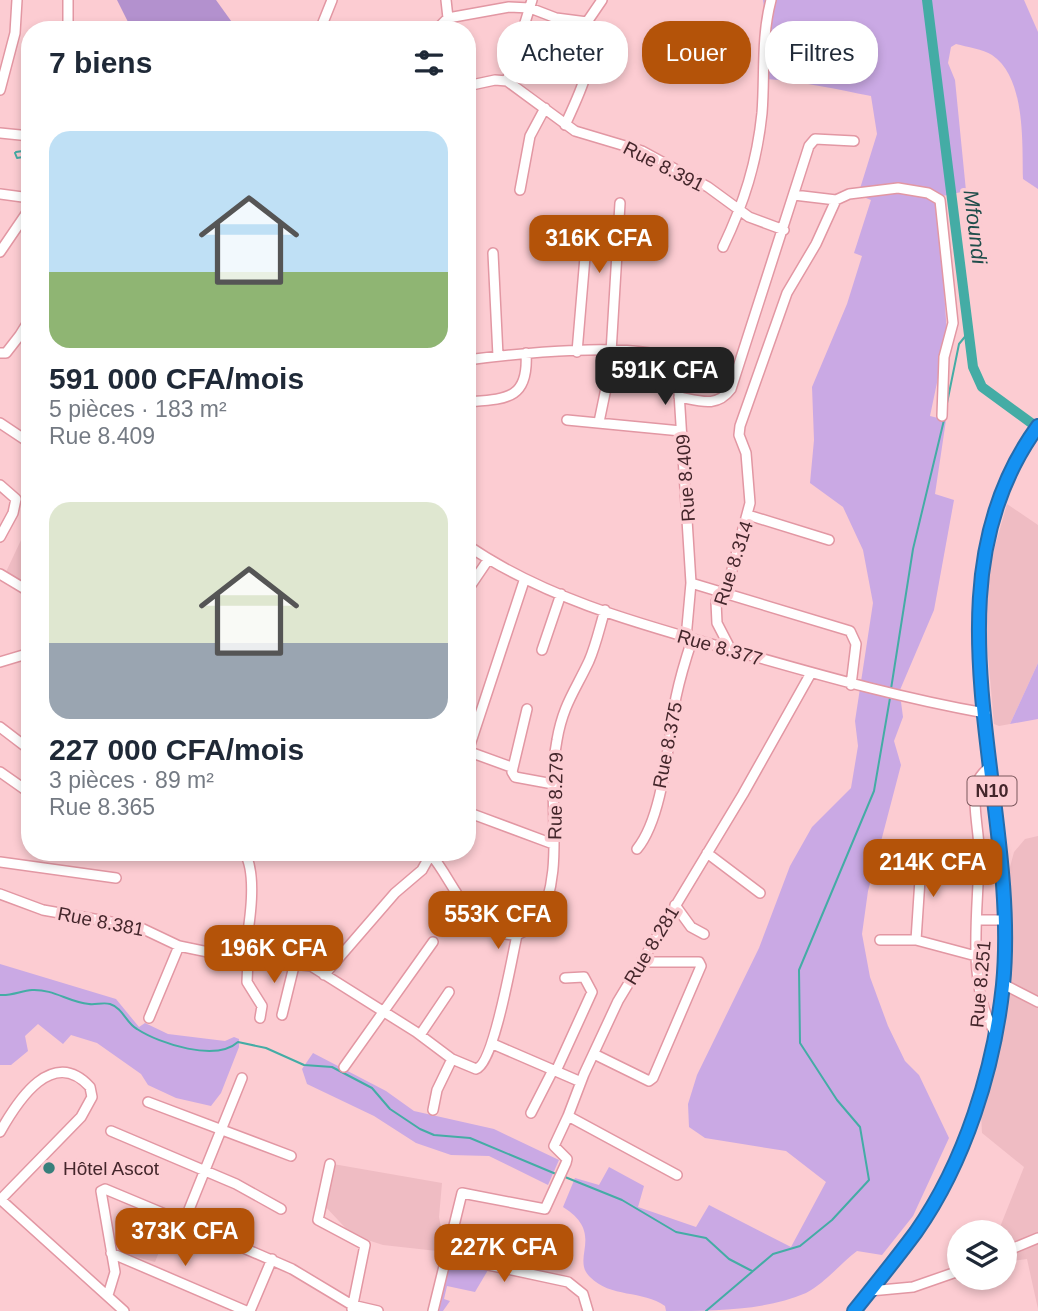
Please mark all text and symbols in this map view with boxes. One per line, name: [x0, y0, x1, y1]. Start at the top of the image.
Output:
chip: Acheter: [497, 21, 628, 84]
chip: Louer: [642, 21, 751, 84]
chip: Filtres: [765, 21, 878, 84]
icon: filters: [410, 44, 448, 82]
text: 7 biens: [49, 46, 152, 79]
street label: Rue 8.391: [620, 137, 708, 196]
icon: home: [186, 177, 312, 303]
water label: Mfoundi: [960, 188, 992, 267]
pin: 316K CFA: [527, 216, 671, 275]
text: 316K CFA: [545, 225, 653, 251]
pin: 591K CFA: [593, 348, 737, 407]
text: 591K CFA: [611, 357, 719, 383]
text: 591 000 CFA/mois: [49, 362, 304, 395]
text: 5 pièces · 183 m²: [49, 396, 227, 422]
text: Rue 8.409: [49, 423, 155, 449]
street label: Rue 8.409: [672, 433, 699, 522]
street label: Rue 8.314: [710, 518, 757, 608]
icon: home: [186, 548, 312, 674]
street label: Rue 8.377: [675, 625, 765, 670]
street label: Rue 8.375: [649, 700, 686, 790]
text: 227 000 CFA/mois: [49, 733, 304, 766]
street label: Rue 8.279: [544, 752, 567, 840]
text: 3 pièces · 89 m²: [49, 767, 214, 793]
road number: N10: [968, 776, 1016, 806]
text: Rue 8.365: [49, 794, 155, 820]
pin: 214K CFA: [861, 839, 1005, 899]
text: 214K CFA: [879, 849, 987, 875]
pin: 553K CFA: [426, 892, 570, 951]
text: 553K CFA: [444, 901, 552, 927]
street label: Rue 8.281: [620, 902, 683, 988]
street label: Rue 8.381: [56, 903, 146, 940]
pin: 196K CFA: [202, 926, 346, 985]
text: 196K CFA: [220, 935, 328, 961]
street label: Rue 8.251: [966, 939, 995, 1029]
place label: Hôtel Ascot: [63, 1158, 160, 1179]
marker: Hôtel Ascot: [41, 1160, 57, 1176]
pin: 373K CFA: [113, 1208, 257, 1268]
text: 373K CFA: [131, 1218, 239, 1244]
map controls: [947, 1220, 1017, 1290]
button: layers: [947, 1220, 1017, 1290]
pin: 227K CFA: [432, 1224, 576, 1284]
text: 227K CFA: [450, 1234, 558, 1260]

